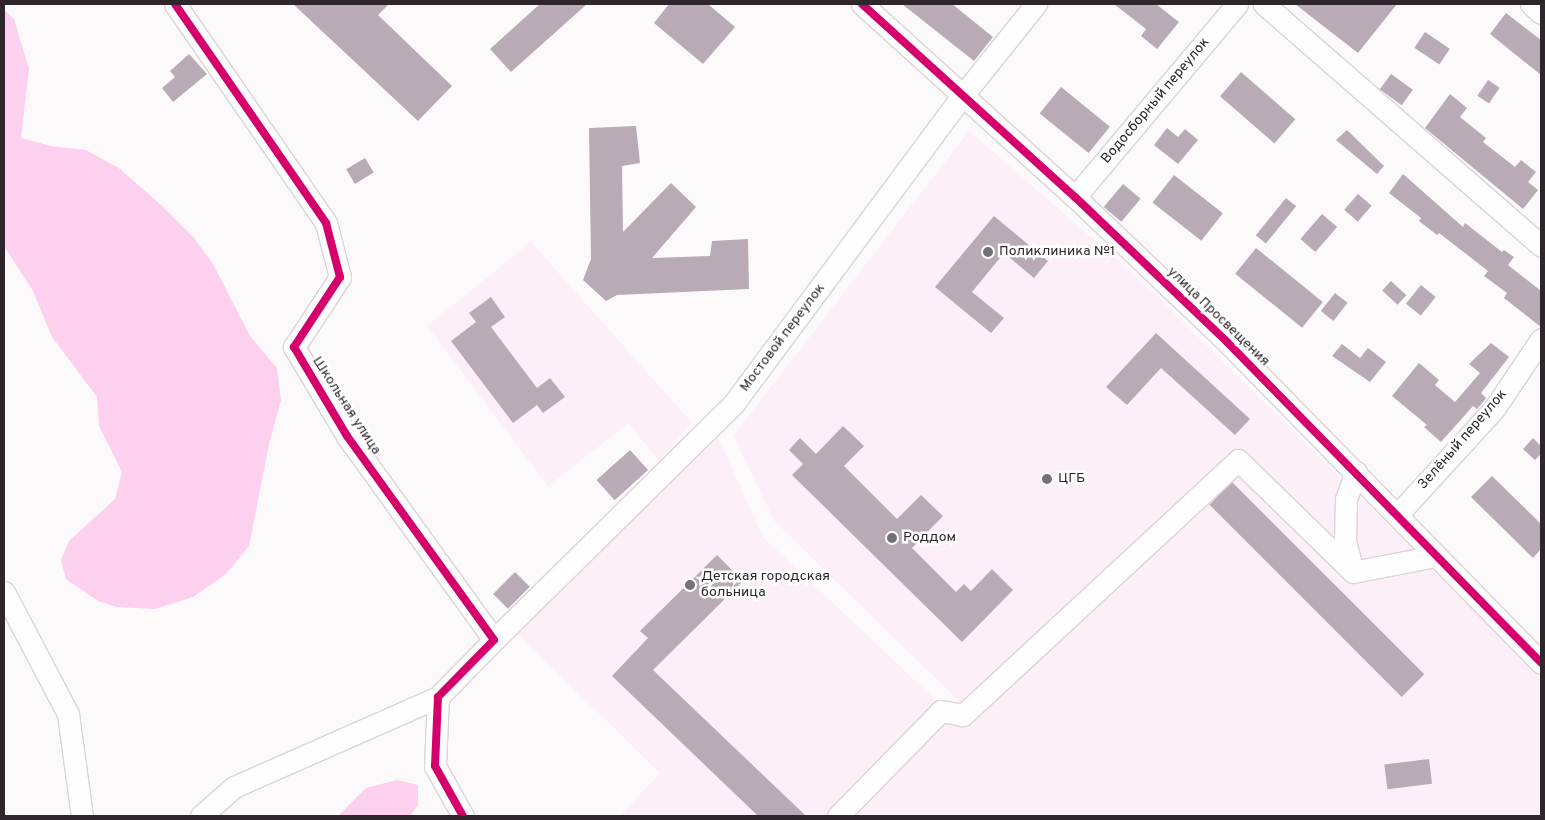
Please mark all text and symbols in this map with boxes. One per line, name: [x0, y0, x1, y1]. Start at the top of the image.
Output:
street label: Водосборный переулок: [1098, 35, 1214, 167]
place label: Поликлиника №1: [999, 244, 1115, 260]
marker: Поликлиника №1: [981, 245, 995, 259]
street label: улица Просвещения: [1163, 264, 1273, 370]
street label: Мостовой переулок: [737, 281, 829, 395]
street label: Школьная улица: [308, 354, 384, 458]
street label: Зелёный переулок: [1415, 387, 1511, 493]
place label: ЦГБ: [1058, 471, 1085, 487]
marker: ЦГБ: [1040, 472, 1054, 486]
place label: Роддом: [903, 530, 956, 546]
marker: Роддом: [885, 531, 899, 545]
place label: Детская городская больница: [701, 569, 830, 602]
marker: Детская городская больница: [683, 578, 697, 592]

